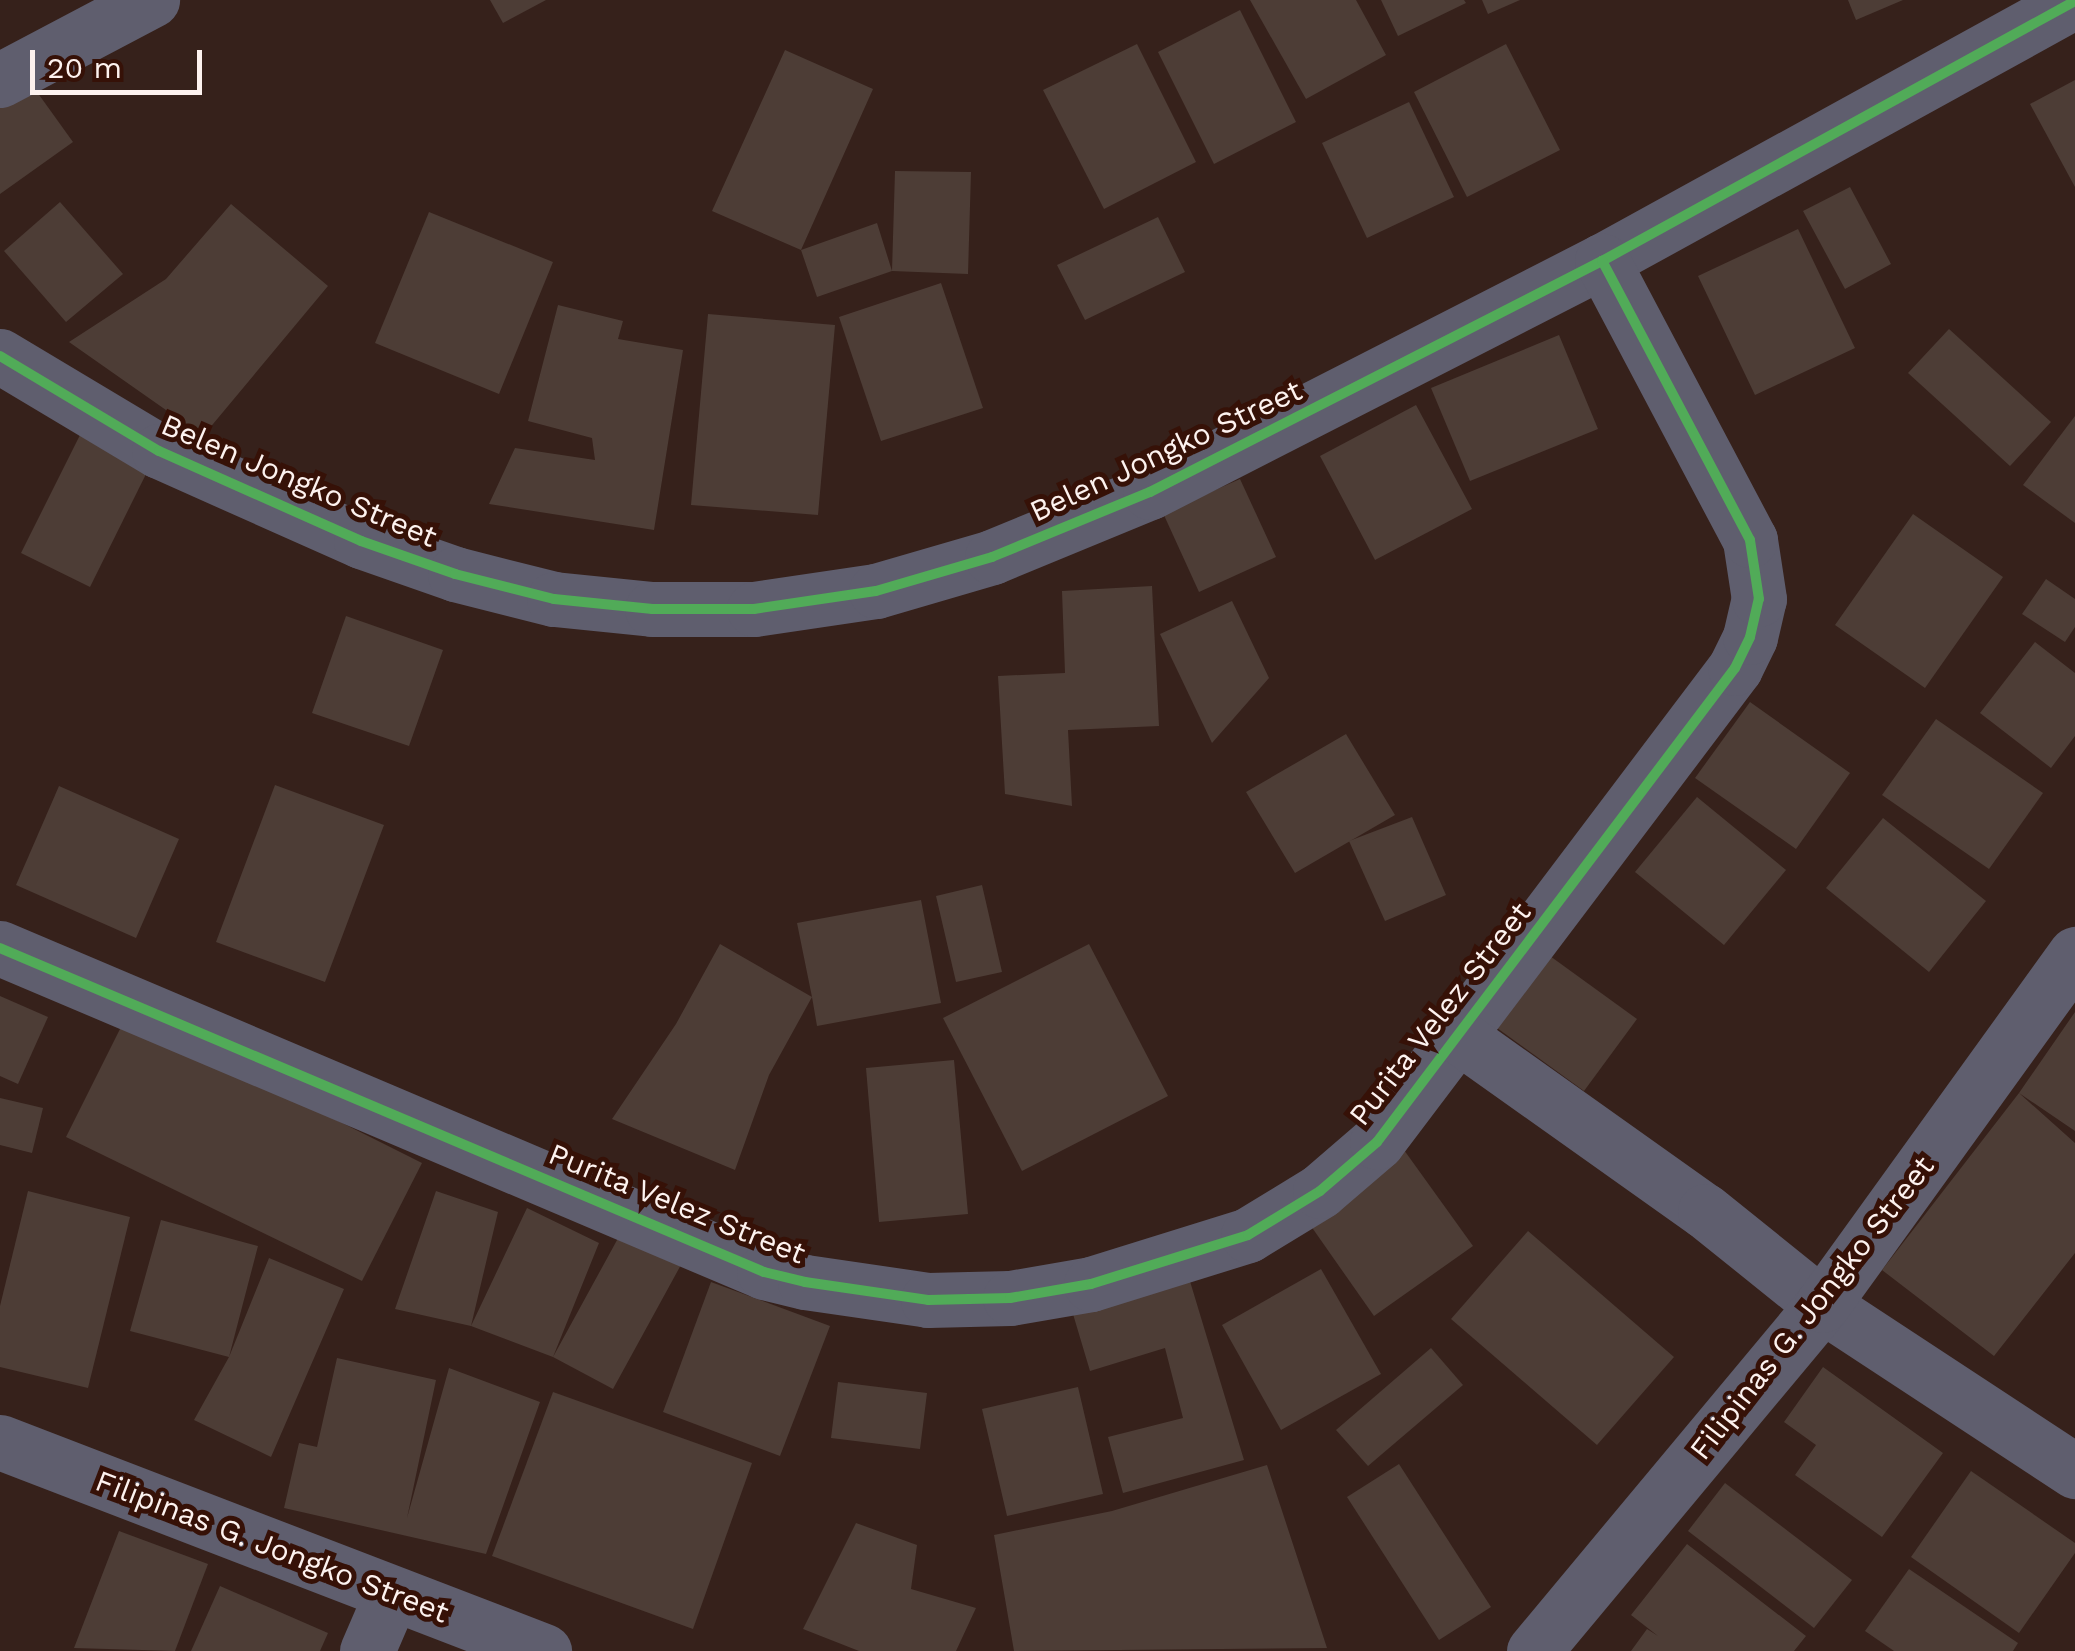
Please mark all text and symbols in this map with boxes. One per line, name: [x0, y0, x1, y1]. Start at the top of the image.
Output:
scale bar: [35, 30, 208, 92]
text: 20 m: [47, 50, 122, 85]
street label: Belen Jongko Street: [1024, 372, 1308, 530]
street label: Belen Jongko Street: [156, 407, 442, 555]
street label: Purita Velez Street: [1341, 894, 1539, 1134]
street label: Purita Velez Street: [543, 1136, 811, 1272]
street label: Filipinas G. Jongko Street: [1682, 1149, 1942, 1467]
street label: Filipinas G. Jongko Street: [90, 1463, 454, 1631]

